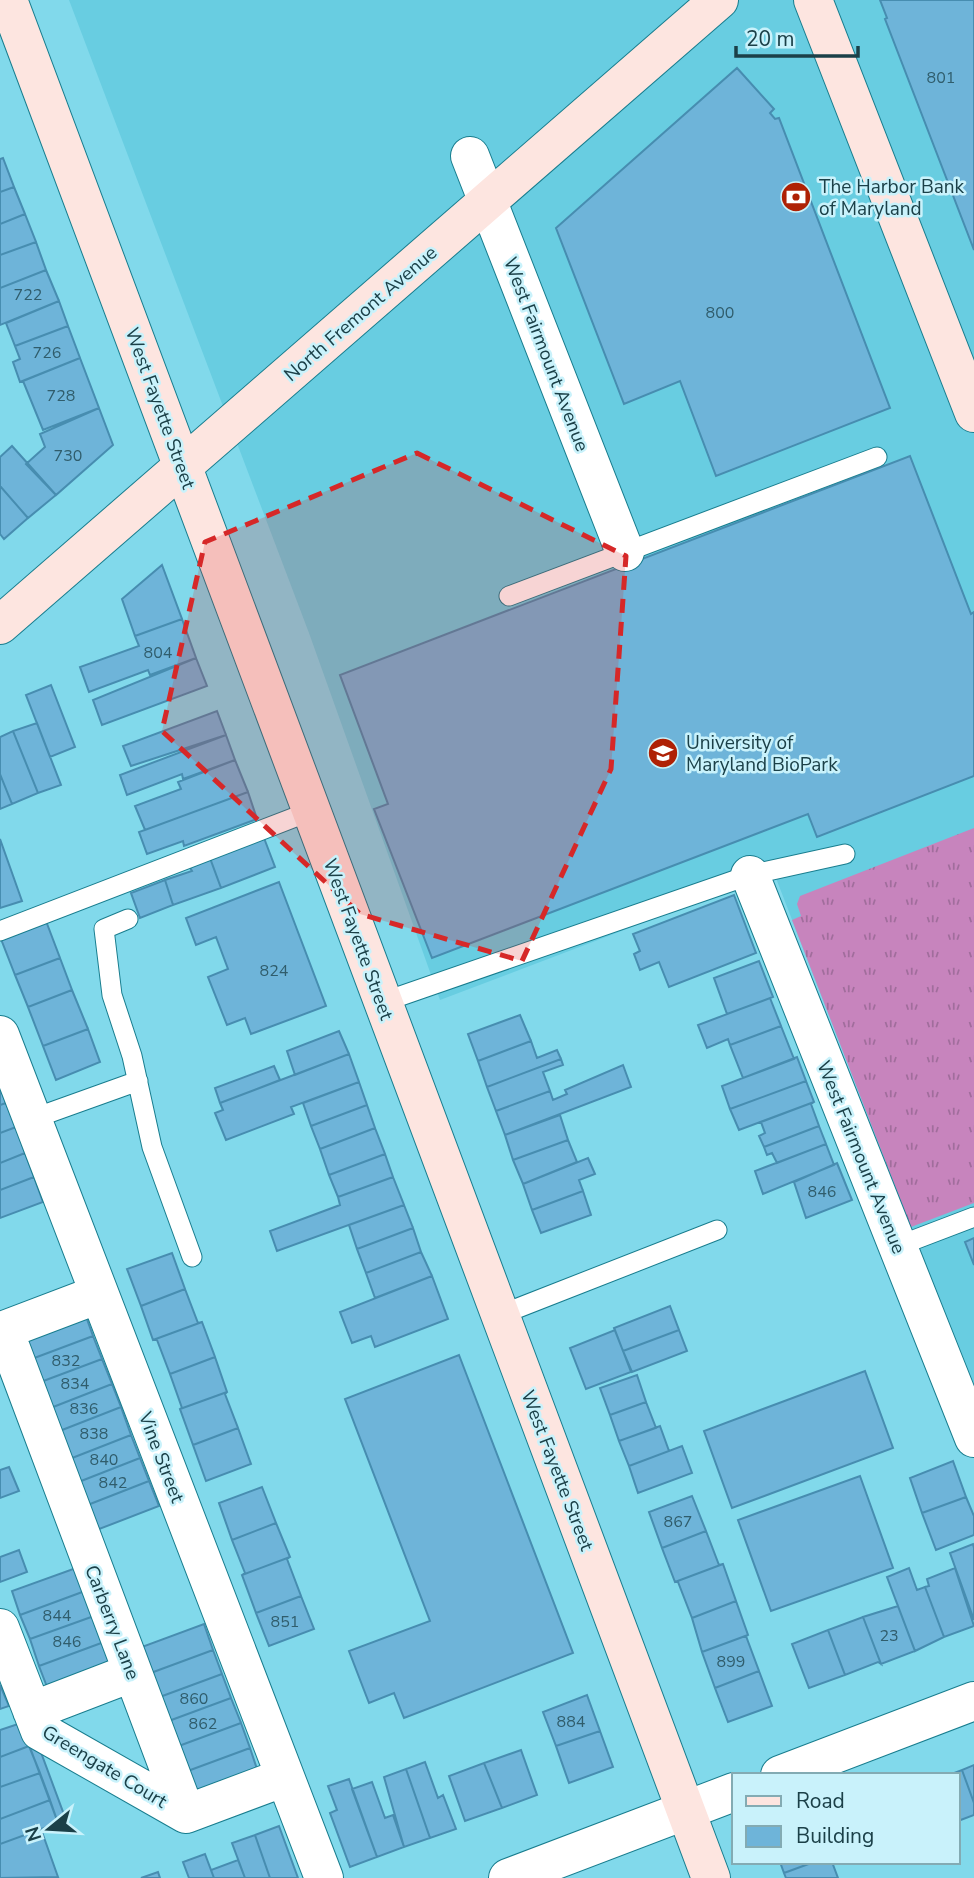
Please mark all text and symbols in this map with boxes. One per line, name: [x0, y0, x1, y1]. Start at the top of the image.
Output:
scale bar: [736, 14, 858, 58]
text: 20 m: [746, 25, 795, 53]
house number: 801: [927, 67, 955, 89]
place label: The Harbor Bank of Maryland: [819, 174, 965, 222]
bank icon: The Harbor Bank of Maryland: [779, 180, 813, 214]
street label: North Fremont Avenue: [279, 240, 443, 388]
street label: West Fairmount Avenue: [497, 253, 595, 455]
house number: 722: [14, 284, 42, 306]
house number: 800: [706, 302, 734, 324]
street label: West Fayette Street: [119, 324, 201, 493]
house number: 726: [33, 342, 61, 364]
house number: 728: [47, 385, 75, 407]
house number: 730: [54, 445, 82, 467]
house number: 804: [144, 642, 173, 664]
place label: University of Maryland BioPark: [686, 730, 838, 778]
school or university icon: University of Maryland BioPark: [646, 736, 680, 770]
street label: West Fayette Street: [317, 855, 399, 1024]
house number: 824: [260, 960, 289, 982]
street label: West Fairmount Avenue: [810, 1057, 912, 1258]
house number: 846: [808, 1181, 836, 1203]
house number: 832: [52, 1350, 80, 1372]
house number: 834: [61, 1373, 90, 1395]
street label: West Fayette Street: [514, 1386, 600, 1555]
house number: 836: [70, 1398, 98, 1420]
street label: Vine Street: [132, 1407, 190, 1507]
house number: 838: [80, 1423, 108, 1445]
house number: 840: [90, 1449, 118, 1471]
house number: 842: [99, 1472, 127, 1494]
house number: 867: [664, 1511, 692, 1533]
street label: Carberry Lane: [78, 1561, 146, 1683]
house number: 844: [43, 1605, 72, 1627]
house number: 851: [271, 1611, 299, 1633]
house number: 23: [879, 1625, 899, 1647]
house number: 846: [53, 1631, 81, 1653]
house number: 899: [717, 1651, 745, 1673]
house number: 860: [180, 1688, 208, 1710]
house number: 884: [557, 1711, 586, 1733]
house number: 862: [189, 1713, 217, 1735]
street label: Greengate Court: [37, 1719, 172, 1815]
legend: [732, 1773, 960, 1864]
text: Road: [796, 1787, 845, 1815]
north arrow: [14, 1794, 84, 1864]
text: Building: [796, 1822, 874, 1850]
text: N: [19, 1823, 48, 1845]

